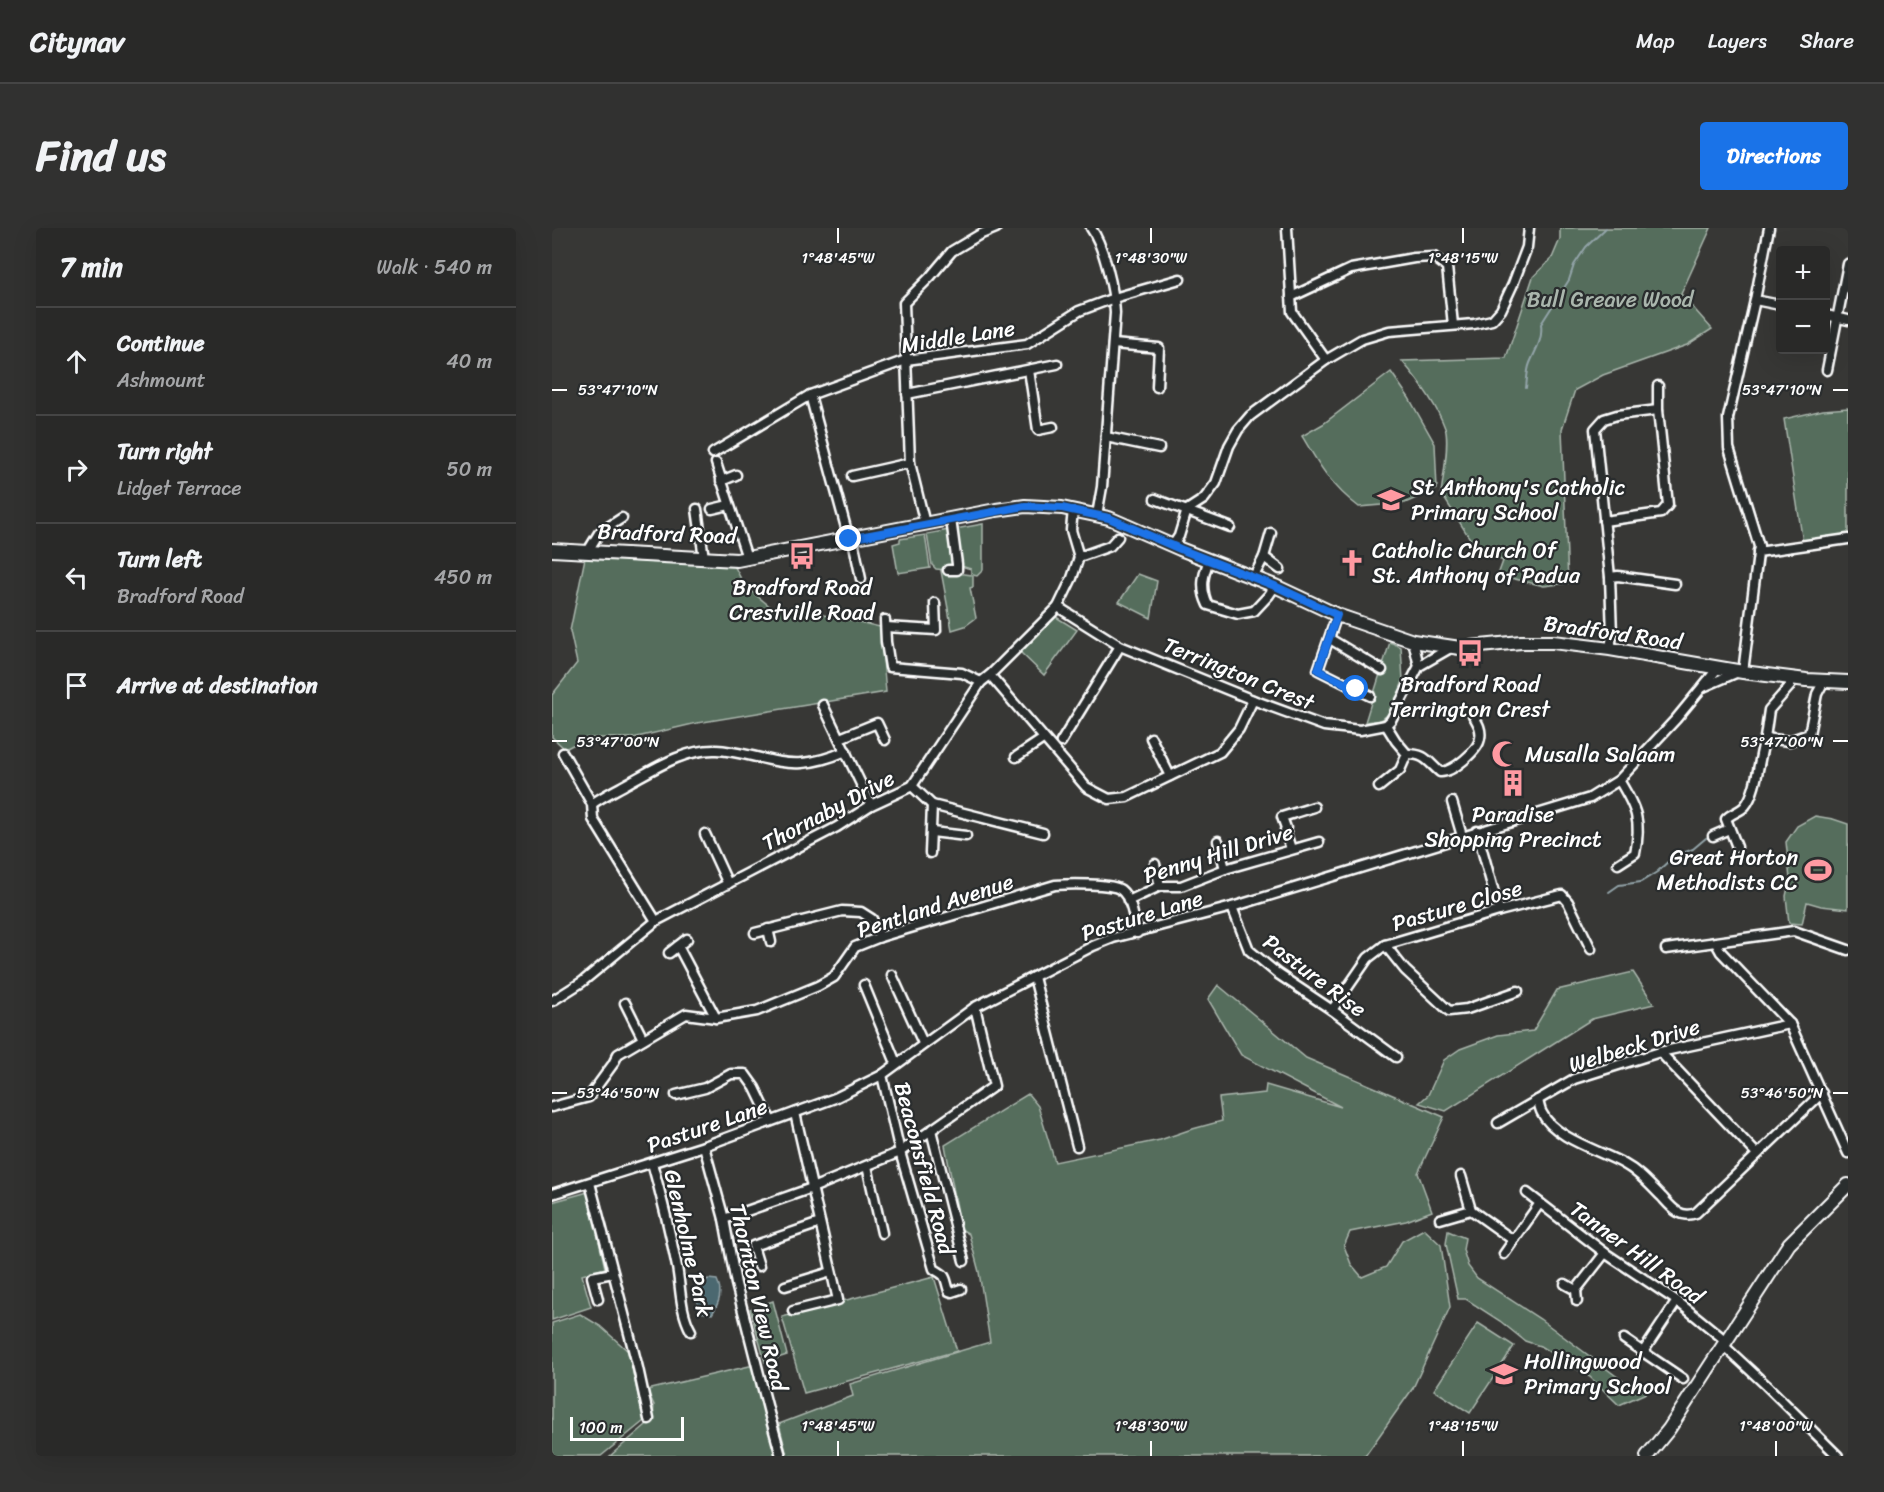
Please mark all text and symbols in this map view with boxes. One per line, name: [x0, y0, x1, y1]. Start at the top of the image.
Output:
text: Citynav: [30, 17, 124, 66]
text: Map: [1636, 22, 1675, 60]
text: Layers: [1708, 22, 1767, 60]
text: Share: [1800, 22, 1854, 60]
text: Find us: [36, 119, 166, 193]
button: Directions: [1700, 122, 1848, 190]
text: 7 min: [60, 244, 123, 290]
text: 1°48'45"W: [801, 245, 875, 271]
text: 1°48'30"W: [1115, 245, 1188, 271]
text: 1°48'15"W: [1428, 245, 1499, 271]
map controls: [1776, 246, 1830, 354]
button: +: [1776, 246, 1830, 300]
text: Walk · 540 m: [377, 250, 492, 285]
park label: Bull Greave Wood: [1527, 280, 1695, 319]
button: −: [1776, 300, 1830, 354]
street label: Middle Lane: [898, 308, 1018, 365]
text: Continue: [117, 324, 205, 363]
text: 40 m: [446, 344, 492, 379]
icon: ahead: [60, 345, 93, 378]
text: Ashmount: [117, 363, 206, 398]
text: 53°47'10"N: [578, 377, 659, 403]
text: 53°47'10"N: [1742, 377, 1823, 403]
text: Turn right: [117, 432, 212, 471]
text: 50 m: [447, 452, 492, 487]
icon: right: [60, 453, 93, 486]
place label: St Anthony's Catholic Primary School: [1411, 468, 1626, 532]
text: Lidget Terrace: [117, 471, 242, 506]
school or university icon: St Anthony's Catholic Primary School: [1376, 485, 1406, 515]
street label: Bradford Road: [597, 512, 739, 555]
route end: [835, 525, 861, 551]
place label: Catholic Church Of St. Anthony of Padua: [1372, 531, 1581, 595]
text: Turn left: [117, 540, 202, 579]
bus stop icon: Bradford Road Crestville Road: [787, 541, 817, 571]
church icon: Catholic Church Of St. Anthony of Padua: [1337, 548, 1367, 578]
text: 450 m: [434, 560, 492, 595]
icon: left: [60, 561, 93, 594]
place label: Bradford Road Crestville Road: [729, 568, 876, 632]
text: Bradford Road: [117, 579, 244, 614]
street label: Bradford Road: [1541, 603, 1686, 662]
street label: Terrington Crest: [1157, 625, 1321, 722]
bus stop icon: Bradford Road Terrington Crest: [1455, 638, 1485, 668]
place label: Bradford Road Terrington Crest: [1390, 665, 1551, 729]
text: Arrive at destination: [117, 666, 318, 705]
icon: arrive: [60, 669, 93, 702]
route start: [1342, 675, 1368, 701]
text: 53°47'00"N: [577, 729, 660, 755]
text: 53°47'00"N: [1741, 729, 1824, 755]
place label: Musalla Salaam: [1525, 735, 1675, 774]
mosque icon: Musalla Salaam: [1490, 739, 1520, 769]
street label: Thornaby Drive: [755, 759, 902, 862]
building icon: Paradise Shopping Precinct: [1498, 768, 1528, 798]
place label: Paradise Shopping Precinct: [1425, 795, 1602, 859]
street label: Penny Hill Drive: [1138, 812, 1298, 895]
place label: Great Horton Methodists CC: [1657, 838, 1798, 902]
sports icon: Great Horton Methodists CC: [1803, 855, 1833, 885]
street label: Pentland Avenue: [852, 862, 1019, 949]
street label: Pasture Close: [1387, 868, 1527, 943]
street label: Pasture Lane: [1076, 878, 1208, 952]
street label: Pasture Rise: [1254, 923, 1375, 1028]
street label: Welbeck Drive: [1564, 1007, 1705, 1084]
street label: Beaconsfield Road: [883, 1077, 967, 1260]
text: 53°46'50"N: [577, 1080, 660, 1106]
text: 53°46'50"N: [1741, 1080, 1824, 1106]
street label: Pasture Lane: [641, 1087, 773, 1164]
street label: Glenholme Park: [653, 1165, 725, 1321]
street label: Tanner Hill Road: [1561, 1190, 1713, 1315]
street label: Thornton View Road: [718, 1199, 799, 1396]
place label: Hollingwood Primary School: [1524, 1342, 1672, 1406]
school or university icon: Hollingwood Primary School: [1489, 1359, 1519, 1389]
text: 100 m: [579, 1413, 623, 1442]
text: 1°48'45"W: [801, 1413, 875, 1439]
text: 1°48'30"W: [1115, 1413, 1188, 1439]
text: 1°48'15"W: [1428, 1413, 1499, 1439]
text: 1°48'00"W: [1739, 1413, 1813, 1439]
scale bar: [570, 1414, 684, 1442]

